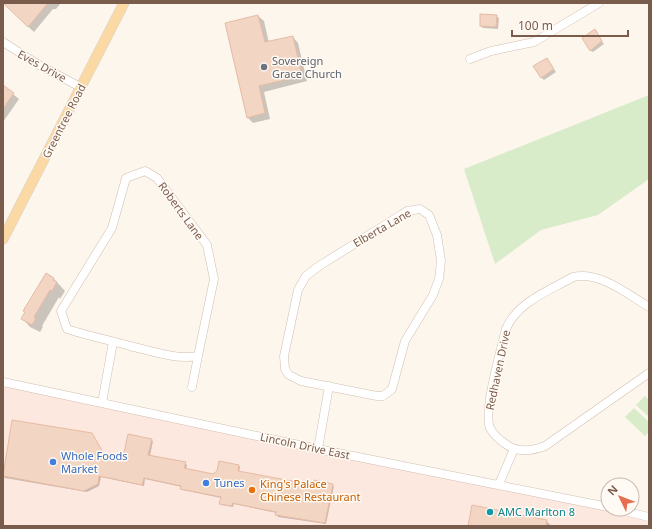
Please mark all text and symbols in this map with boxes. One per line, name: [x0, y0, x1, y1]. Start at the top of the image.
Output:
scale bar: [512, 12, 628, 38]
text: 100 m: [518, 17, 553, 34]
street label: Eves Drive: [15, 46, 69, 85]
place label: Sovereign Grace Church: [272, 53, 342, 81]
marker: Sovereign Grace Church: [259, 62, 269, 72]
street label: Greentree Road: [38, 81, 89, 161]
street label: Roberts Lane: [155, 179, 207, 243]
street label: Elberta Lane: [350, 205, 413, 250]
street label: Redhaven Drive: [482, 329, 513, 411]
street label: Lincoln Drive East: [259, 429, 351, 462]
place label: Whole Foods Market: [61, 448, 128, 476]
marker: Whole Foods Market: [48, 457, 58, 467]
place label: Tunes: [214, 475, 245, 490]
place label: King's Palace Chinese Restaurant: [260, 476, 360, 504]
north arrow: [600, 477, 640, 517]
marker: Tunes: [201, 478, 211, 488]
text: N: [604, 481, 621, 498]
marker: King's Palace Chinese Restaurant: [247, 485, 257, 495]
place label: AMC Marlton 8: [498, 504, 575, 519]
marker: AMC Marlton 8: [485, 507, 495, 517]

